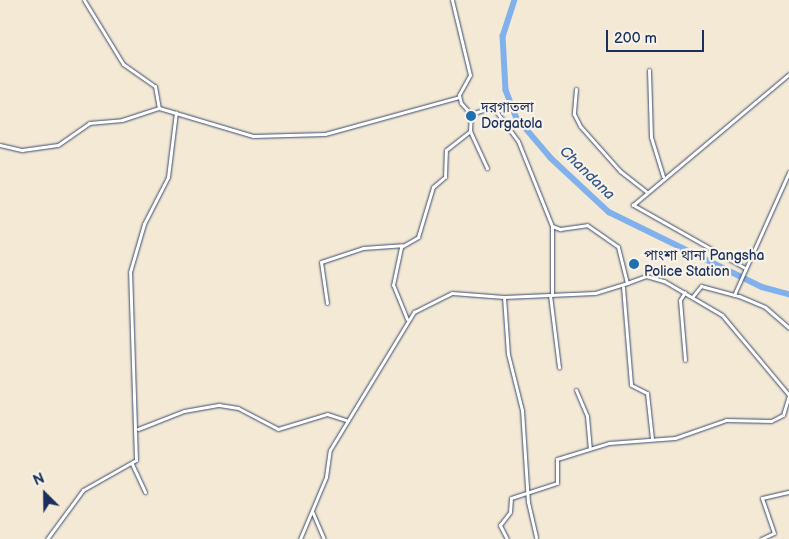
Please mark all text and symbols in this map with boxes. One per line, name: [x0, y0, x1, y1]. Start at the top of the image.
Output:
scale bar: [609, 20, 706, 52]
text: 200 m: [614, 29, 657, 48]
place label: দরগাতলা Dorgatola: [481, 100, 543, 132]
marker: দরগাতলা Dorgatola: [465, 110, 477, 122]
water label: Chandana: [556, 142, 618, 204]
place label: পাংশা থানা Pangsha Police Station: [644, 248, 764, 280]
marker: পাংশা থানা Pangsha Police Station: [628, 258, 640, 270]
north arrow: [20, 469, 70, 519]
text: N: [31, 470, 47, 490]

